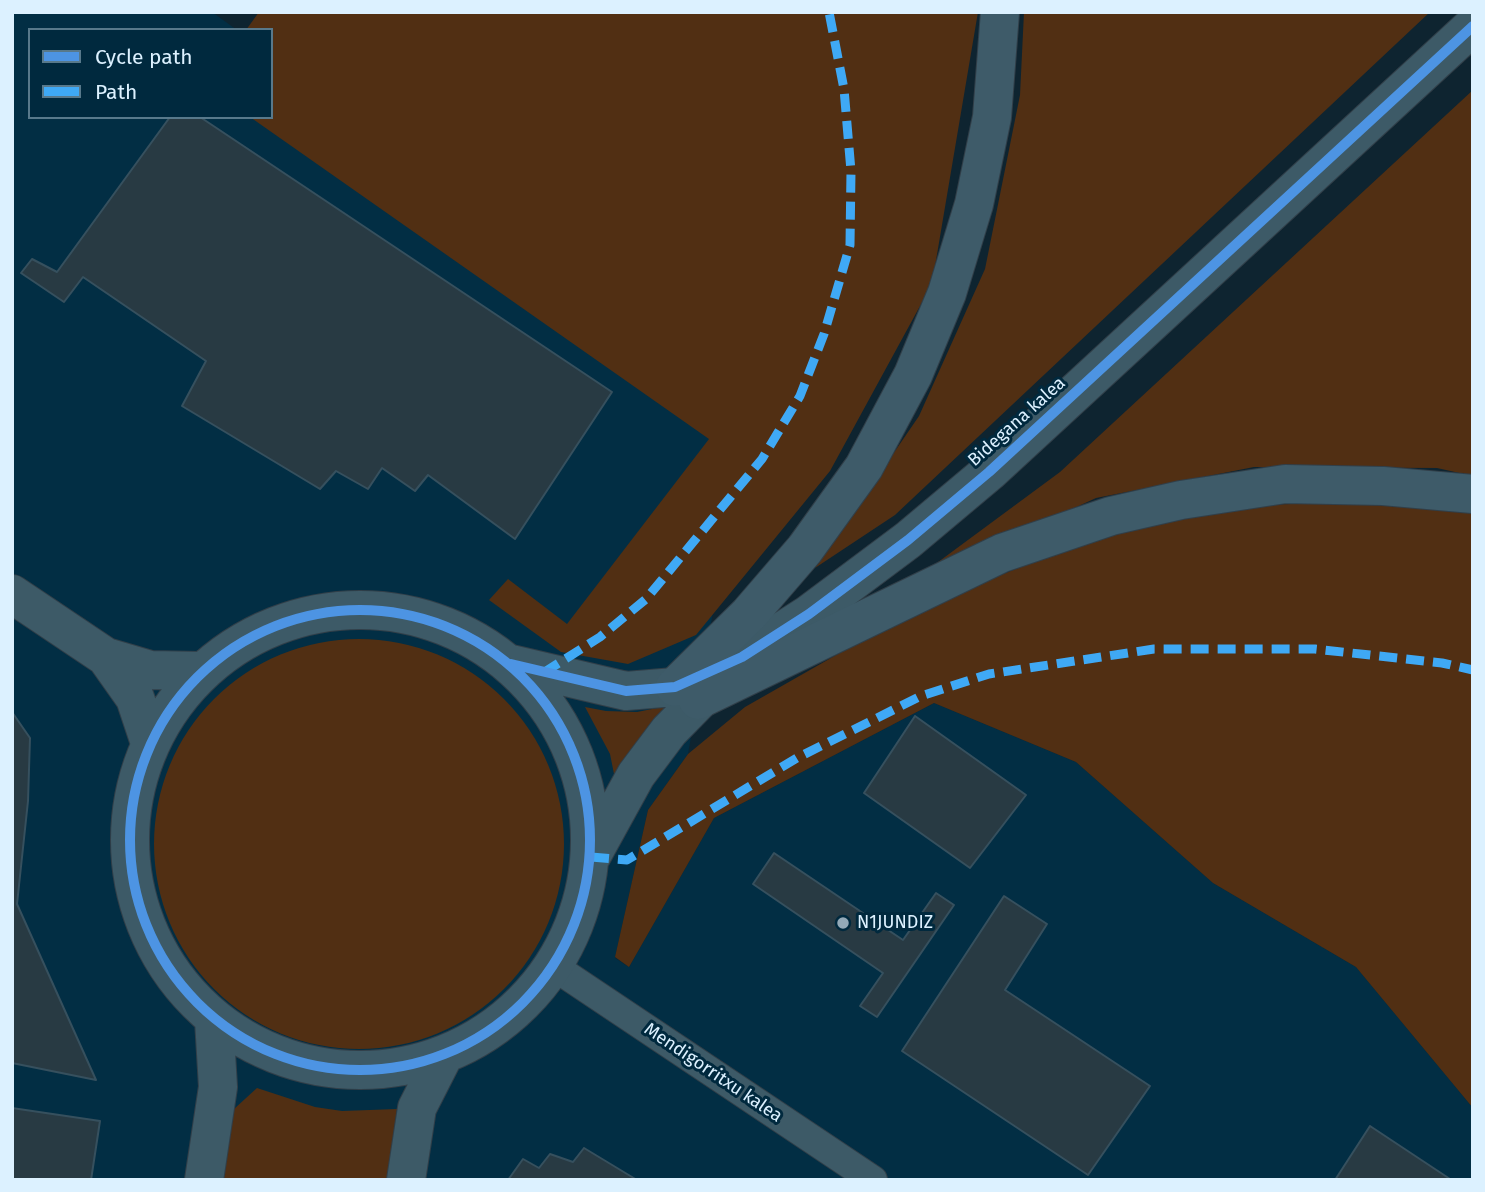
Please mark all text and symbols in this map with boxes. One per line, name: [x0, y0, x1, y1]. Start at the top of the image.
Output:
legend: [28, 28, 273, 119]
text: Cycle path: [95, 44, 193, 70]
text: Path: [95, 79, 137, 105]
street label: Bidegana kalea: [964, 373, 1070, 471]
place label: N1JUNDIZ: [857, 912, 933, 934]
marker: N1JUNDIZ: [835, 915, 851, 931]
street label: Mendigorritxu kalea: [640, 1019, 786, 1127]

